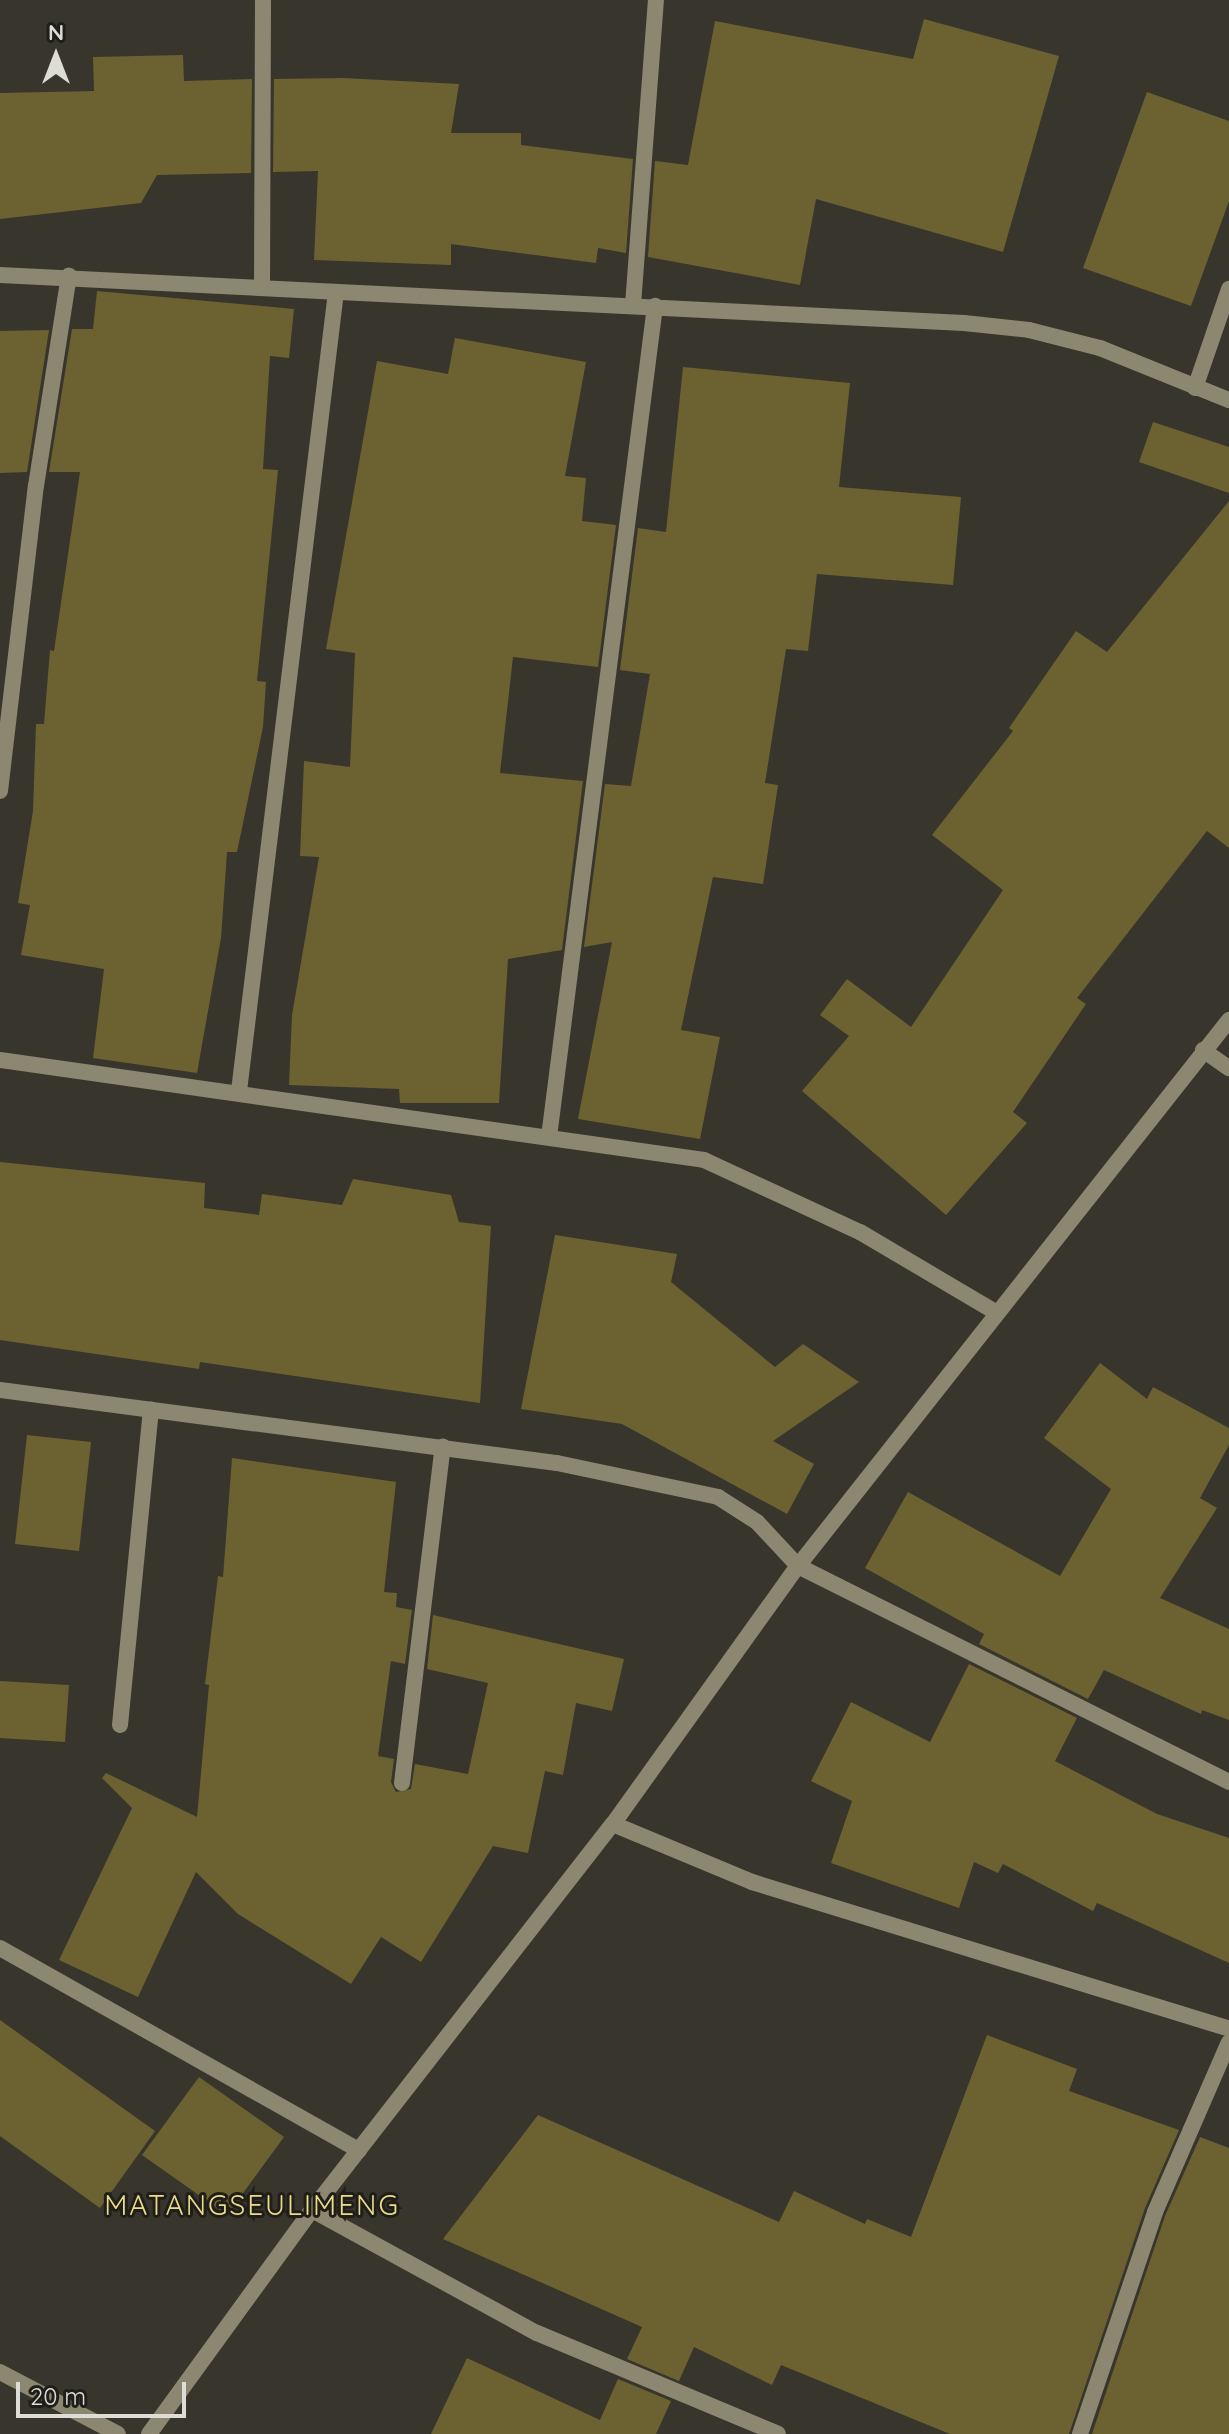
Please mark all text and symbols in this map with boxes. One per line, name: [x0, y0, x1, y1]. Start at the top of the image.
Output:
north arrow: [16, 16, 96, 96]
text: N: [48, 18, 64, 46]
district label: MATANGSEULIMENG: [104, 2188, 400, 2222]
scale bar: [20, 2366, 190, 2416]
text: 20 m: [30, 2381, 86, 2411]

